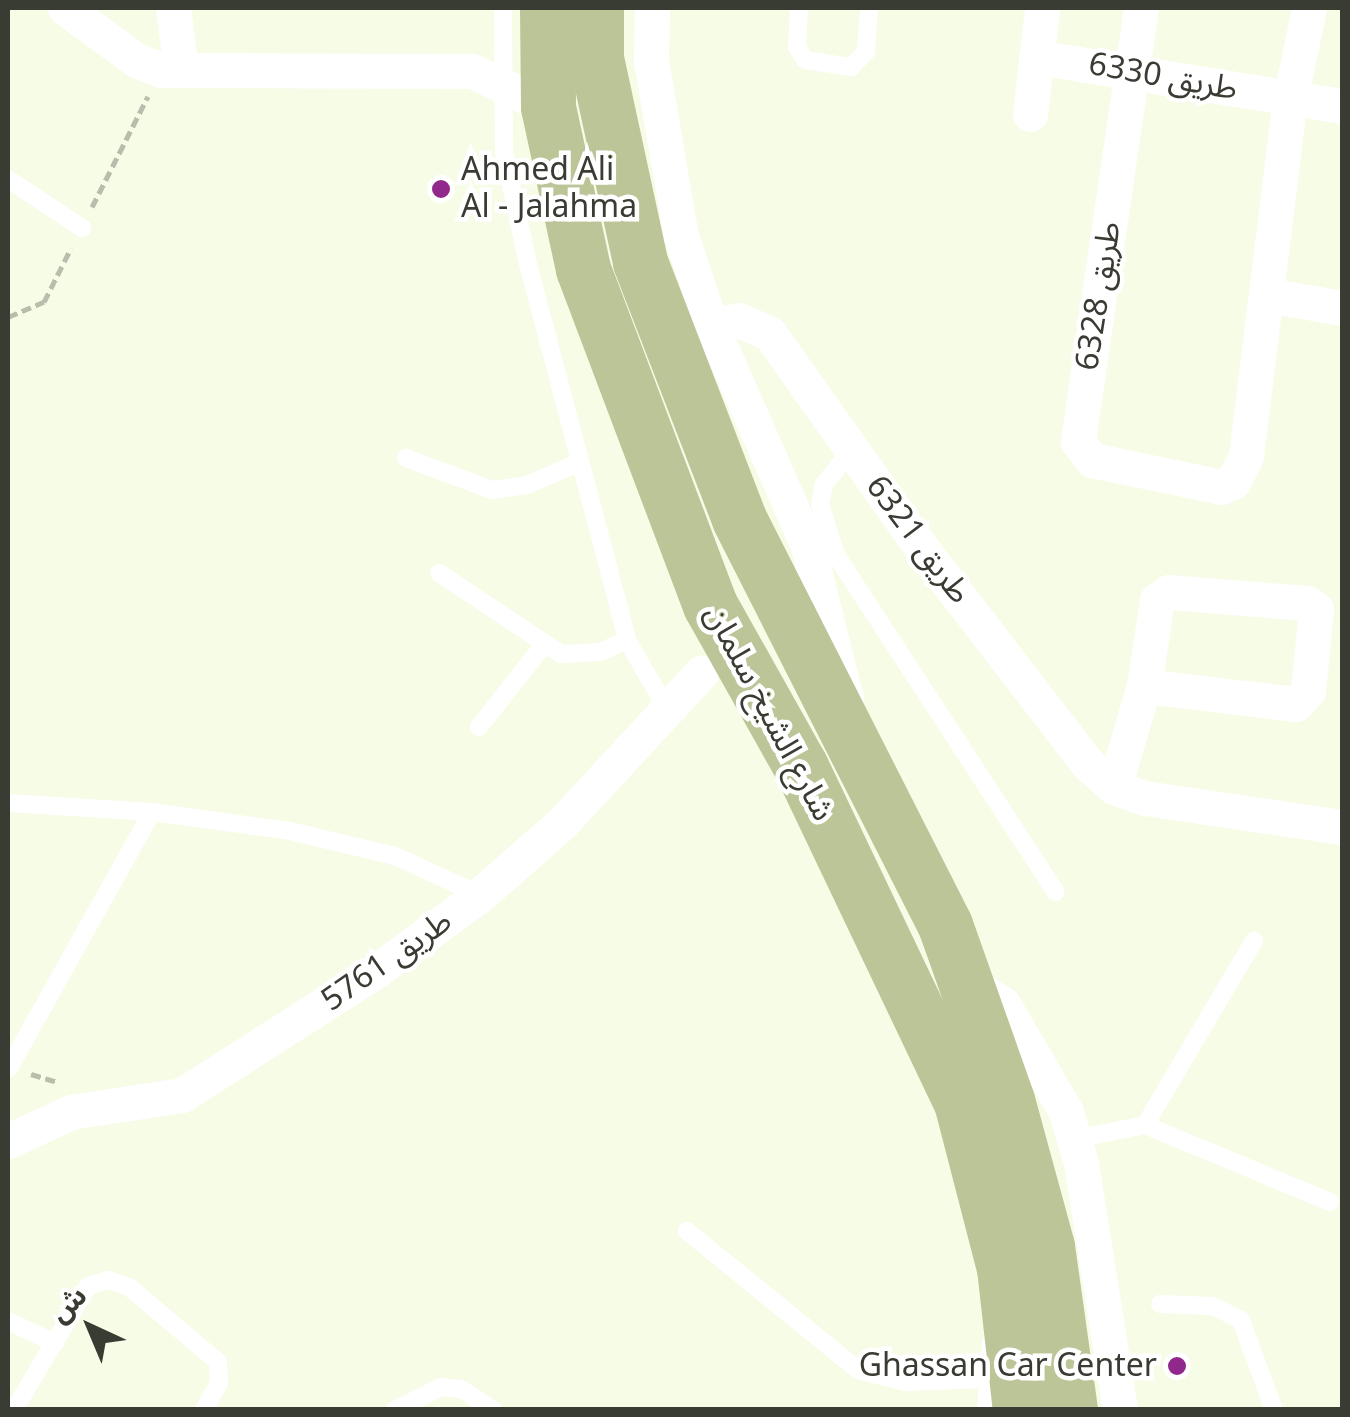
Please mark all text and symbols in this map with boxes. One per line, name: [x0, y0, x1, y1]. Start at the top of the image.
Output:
street label: طريق 6330: [1086, 45, 1240, 109]
place label: Ahmed Ali Al - Jalahma: [461, 152, 637, 227]
marker: Ahmed Ali Al - Jalahma: [430, 178, 452, 200]
street label: طريق 6328: [1068, 219, 1130, 373]
street label: طريق 6321: [857, 468, 979, 612]
street label: شارع الشيخ سلمان: [696, 598, 842, 828]
street label: طريق 5761: [314, 902, 460, 1020]
text: ش: [35, 1271, 103, 1340]
north arrow: [40, 1277, 140, 1377]
place label: Ghassan Car Center: [859, 1347, 1157, 1385]
marker: Ghassan Car Center: [1166, 1355, 1188, 1377]

